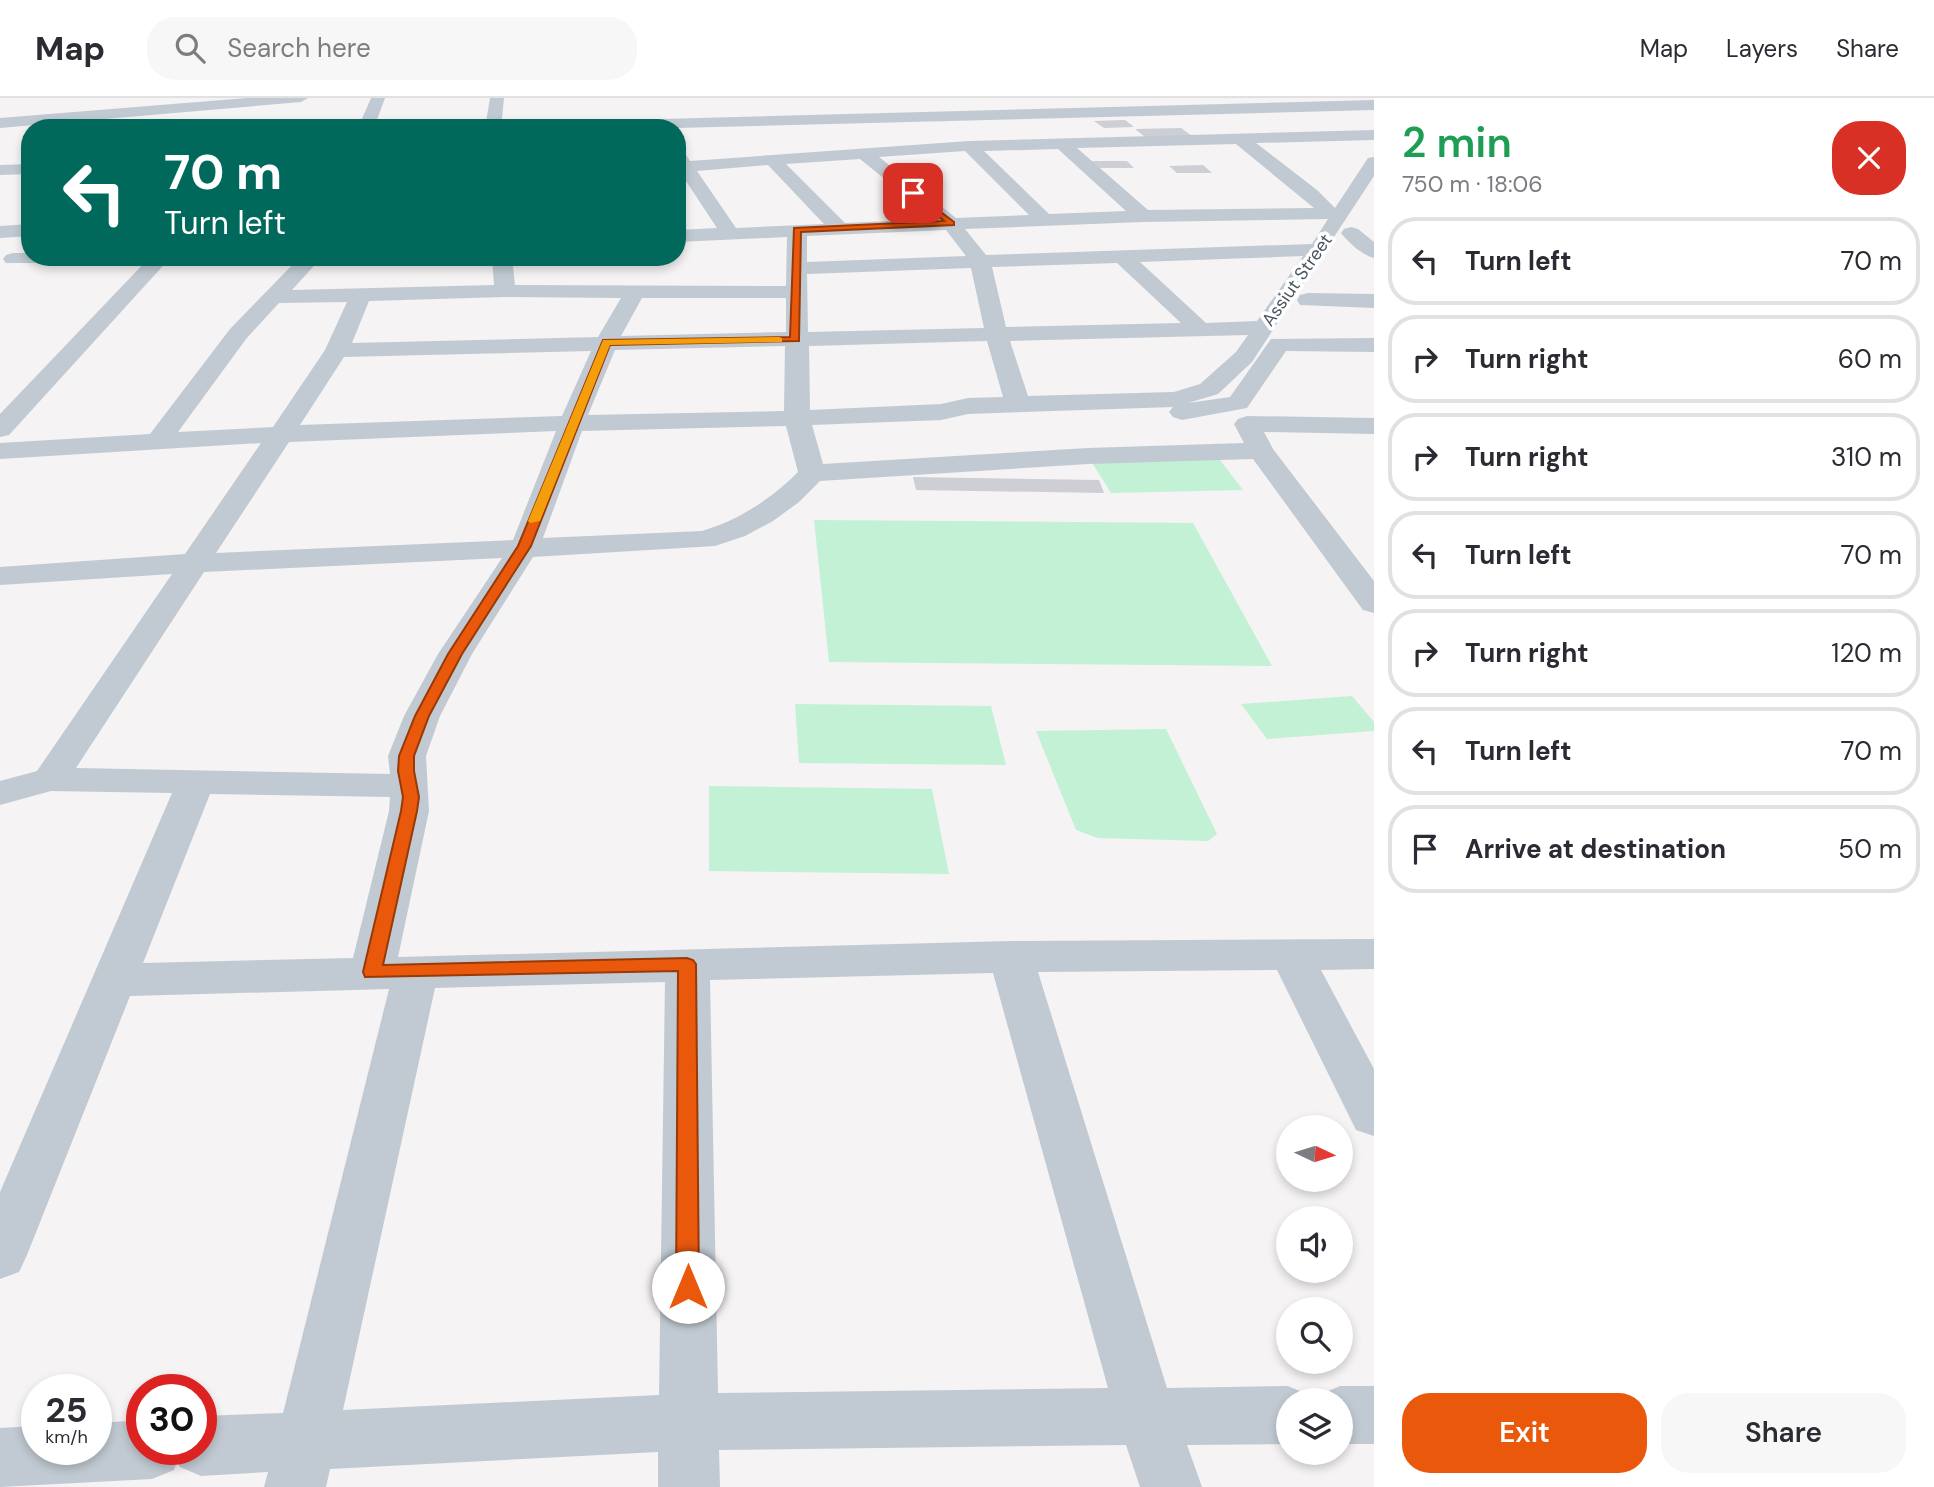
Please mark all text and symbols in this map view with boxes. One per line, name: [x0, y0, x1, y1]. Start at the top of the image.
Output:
search box: [147, 17, 637, 80]
text: Map: [35, 27, 105, 70]
icon: search: [171, 29, 209, 67]
text: Search here: [227, 31, 371, 65]
text: Map: [1640, 33, 1688, 64]
text: Layers: [1726, 33, 1798, 64]
text: Share: [1836, 33, 1899, 64]
text: 2 min: [1402, 115, 1512, 170]
button: close: [1832, 121, 1906, 195]
text: 70 m: [164, 140, 282, 204]
icon: left: [49, 147, 140, 238]
pin: [883, 163, 943, 223]
text: 750 m · 18:06: [1402, 169, 1543, 199]
icon: arrive: [894, 174, 932, 212]
text: Turn left: [164, 202, 286, 244]
street label: Assiut Street: [1256, 229, 1338, 331]
icon: left: [1406, 242, 1444, 280]
text: Turn left: [1465, 244, 1572, 278]
text: 70 m: [1841, 244, 1902, 278]
icon: right: [1406, 340, 1444, 378]
text: Turn right: [1465, 342, 1589, 376]
text: 60 m: [1838, 342, 1902, 376]
icon: right: [1406, 438, 1444, 476]
text: Turn right: [1465, 440, 1589, 474]
text: 310 m: [1831, 440, 1902, 474]
icon: left: [1406, 536, 1444, 574]
text: Turn left: [1465, 538, 1572, 572]
text: 70 m: [1841, 538, 1902, 572]
icon: right: [1406, 634, 1444, 672]
text: Turn right: [1465, 636, 1589, 670]
text: 120 m: [1831, 636, 1902, 670]
icon: left: [1406, 732, 1444, 770]
text: Turn left: [1465, 734, 1572, 768]
text: 70 m: [1841, 734, 1902, 768]
icon: arrive: [1406, 830, 1444, 868]
text: Arrive at destination: [1465, 832, 1726, 866]
text: 50 m: [1838, 832, 1902, 866]
north arrow: [1276, 1115, 1353, 1192]
map controls: [1276, 1115, 1353, 1465]
button: sound: [1276, 1206, 1353, 1283]
position arrow: [651, 1250, 725, 1324]
button: search: [1276, 1297, 1353, 1374]
speed limit sign: 30: [126, 1374, 217, 1465]
text: 25: [46, 1387, 87, 1433]
button: layers: [1276, 1388, 1353, 1465]
button: Exit: [1402, 1393, 1647, 1473]
button: Share: [1661, 1393, 1906, 1473]
text: km/h: [45, 1425, 88, 1449]

